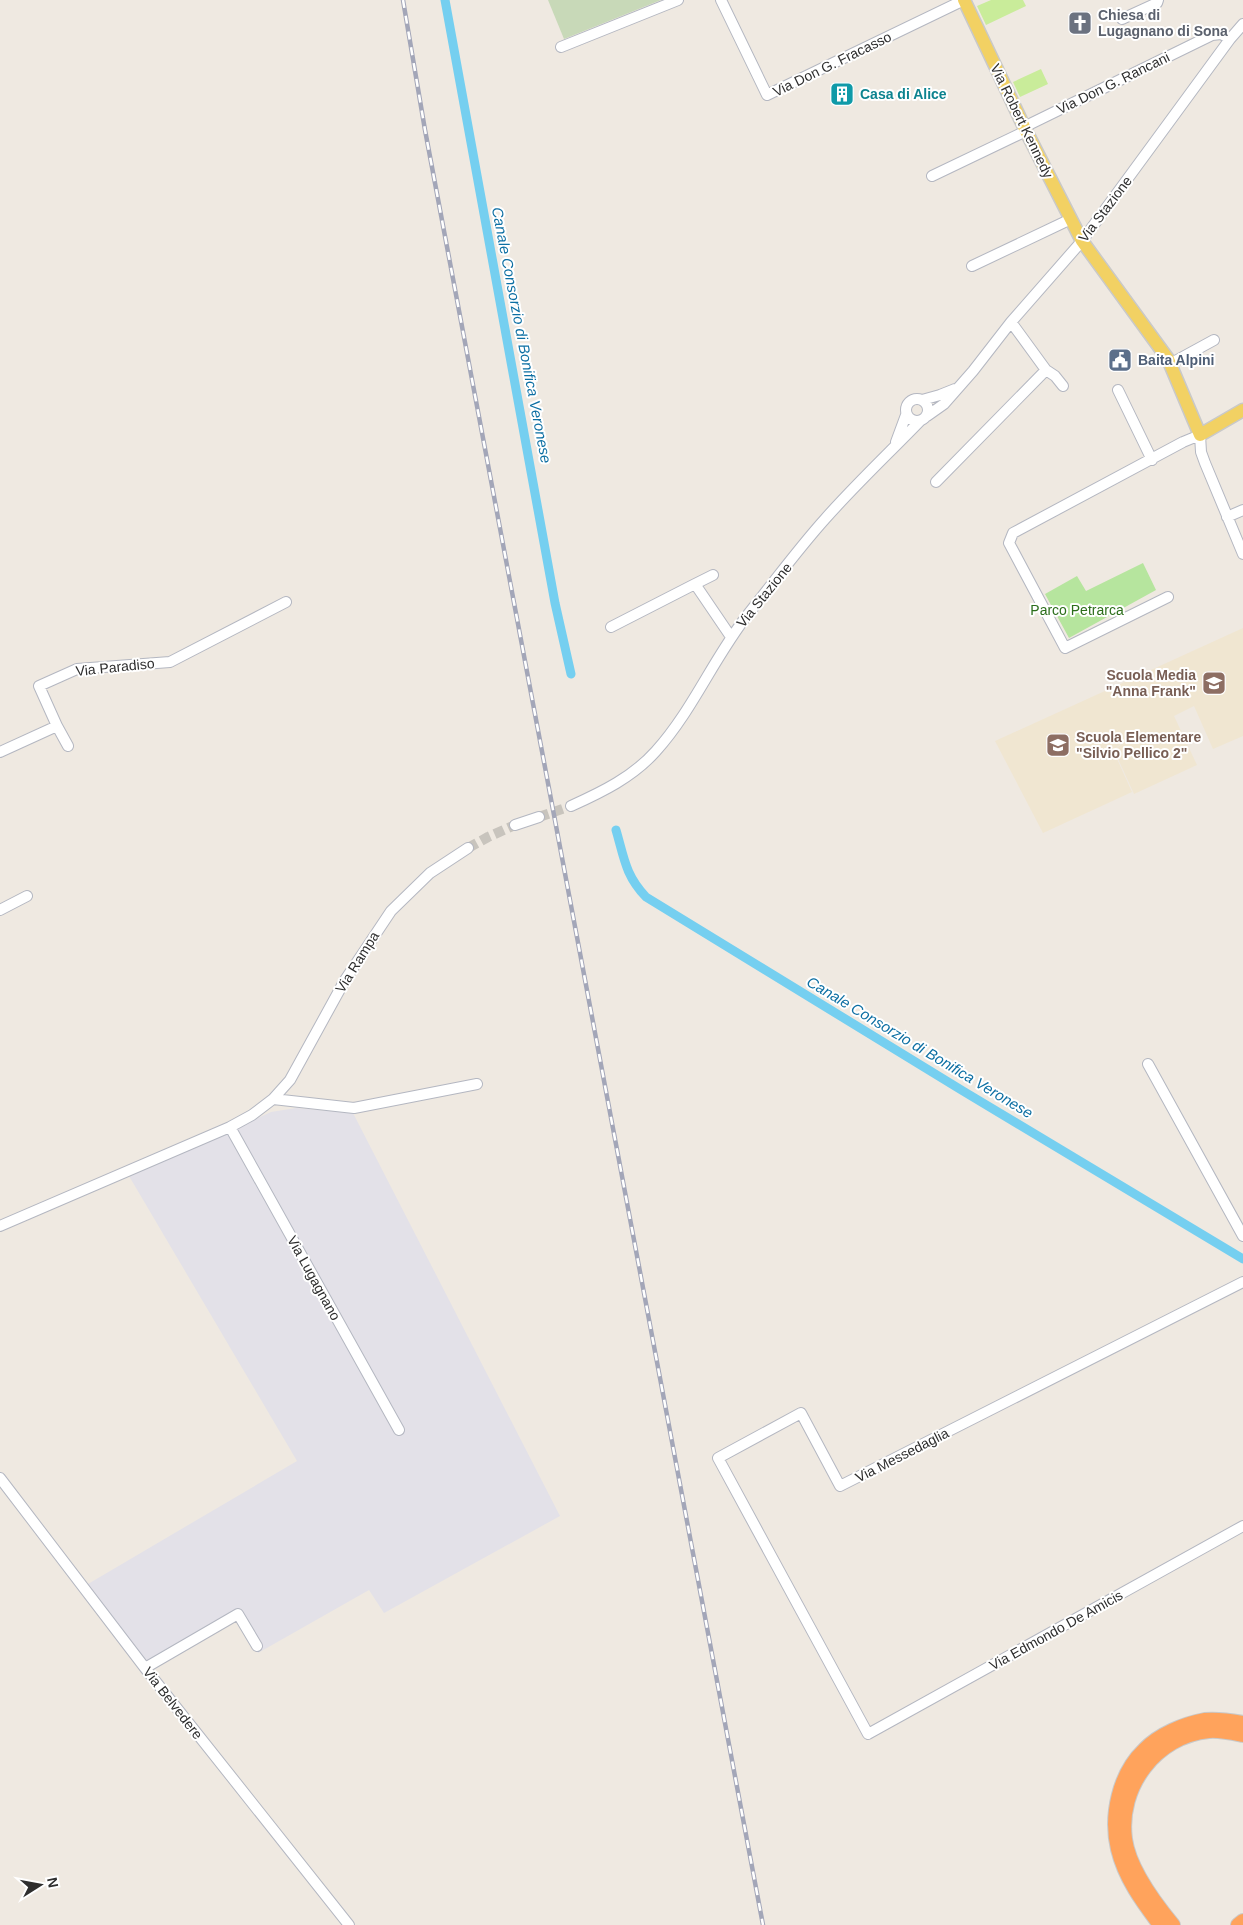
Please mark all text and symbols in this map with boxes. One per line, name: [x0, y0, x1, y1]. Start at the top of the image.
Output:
place label: Chiesa di Lugagnano di Sona: [1098, 7, 1228, 39]
church icon: Chiesa di Lugagnano di Sona: [1067, 10, 1093, 36]
street label: Via Don G. Fracasso: [770, 28, 894, 100]
street label: Via Don G. Rancani: [1054, 49, 1172, 117]
street label: Via Robert Kennedy: [987, 61, 1057, 181]
building icon: Casa di Alice: [829, 81, 855, 107]
place label: Casa di Alice: [860, 86, 947, 102]
street label: Via Stazione: [1075, 173, 1135, 245]
water label: Canale Consorzio di Bonifica Veronese: [489, 206, 555, 464]
public building icon: Baita Alpini: [1107, 347, 1133, 373]
place label: Baita Alpini: [1138, 352, 1215, 368]
street label: Via Stazione: [733, 559, 795, 630]
park label: Parco Petrarca: [1030, 602, 1124, 618]
street label: Via Paradiso: [75, 655, 155, 679]
place label: Scuola Media "Anna Frank": [1106, 667, 1196, 699]
school or university icon: Scuola Media "Anna Frank": [1201, 670, 1227, 696]
place label: Scuola Elementare "Silvio Pellico 2": [1076, 729, 1201, 761]
school or university icon: Scuola Elementare "Silvio Pellico 2": [1045, 732, 1071, 758]
street label: Via Rampa: [332, 928, 382, 996]
water label: Canale Consorzio di Bonifica Veronese: [804, 973, 1036, 1121]
street label: Via Lugagnano: [284, 1233, 344, 1323]
street label: Via Messedaglia: [853, 1425, 951, 1485]
street label: Via Edmondo De Amicis: [987, 1587, 1125, 1673]
street label: Via Belvedere: [140, 1664, 206, 1742]
north arrow: [15, 1860, 65, 1910]
text: N: [44, 1876, 62, 1889]

